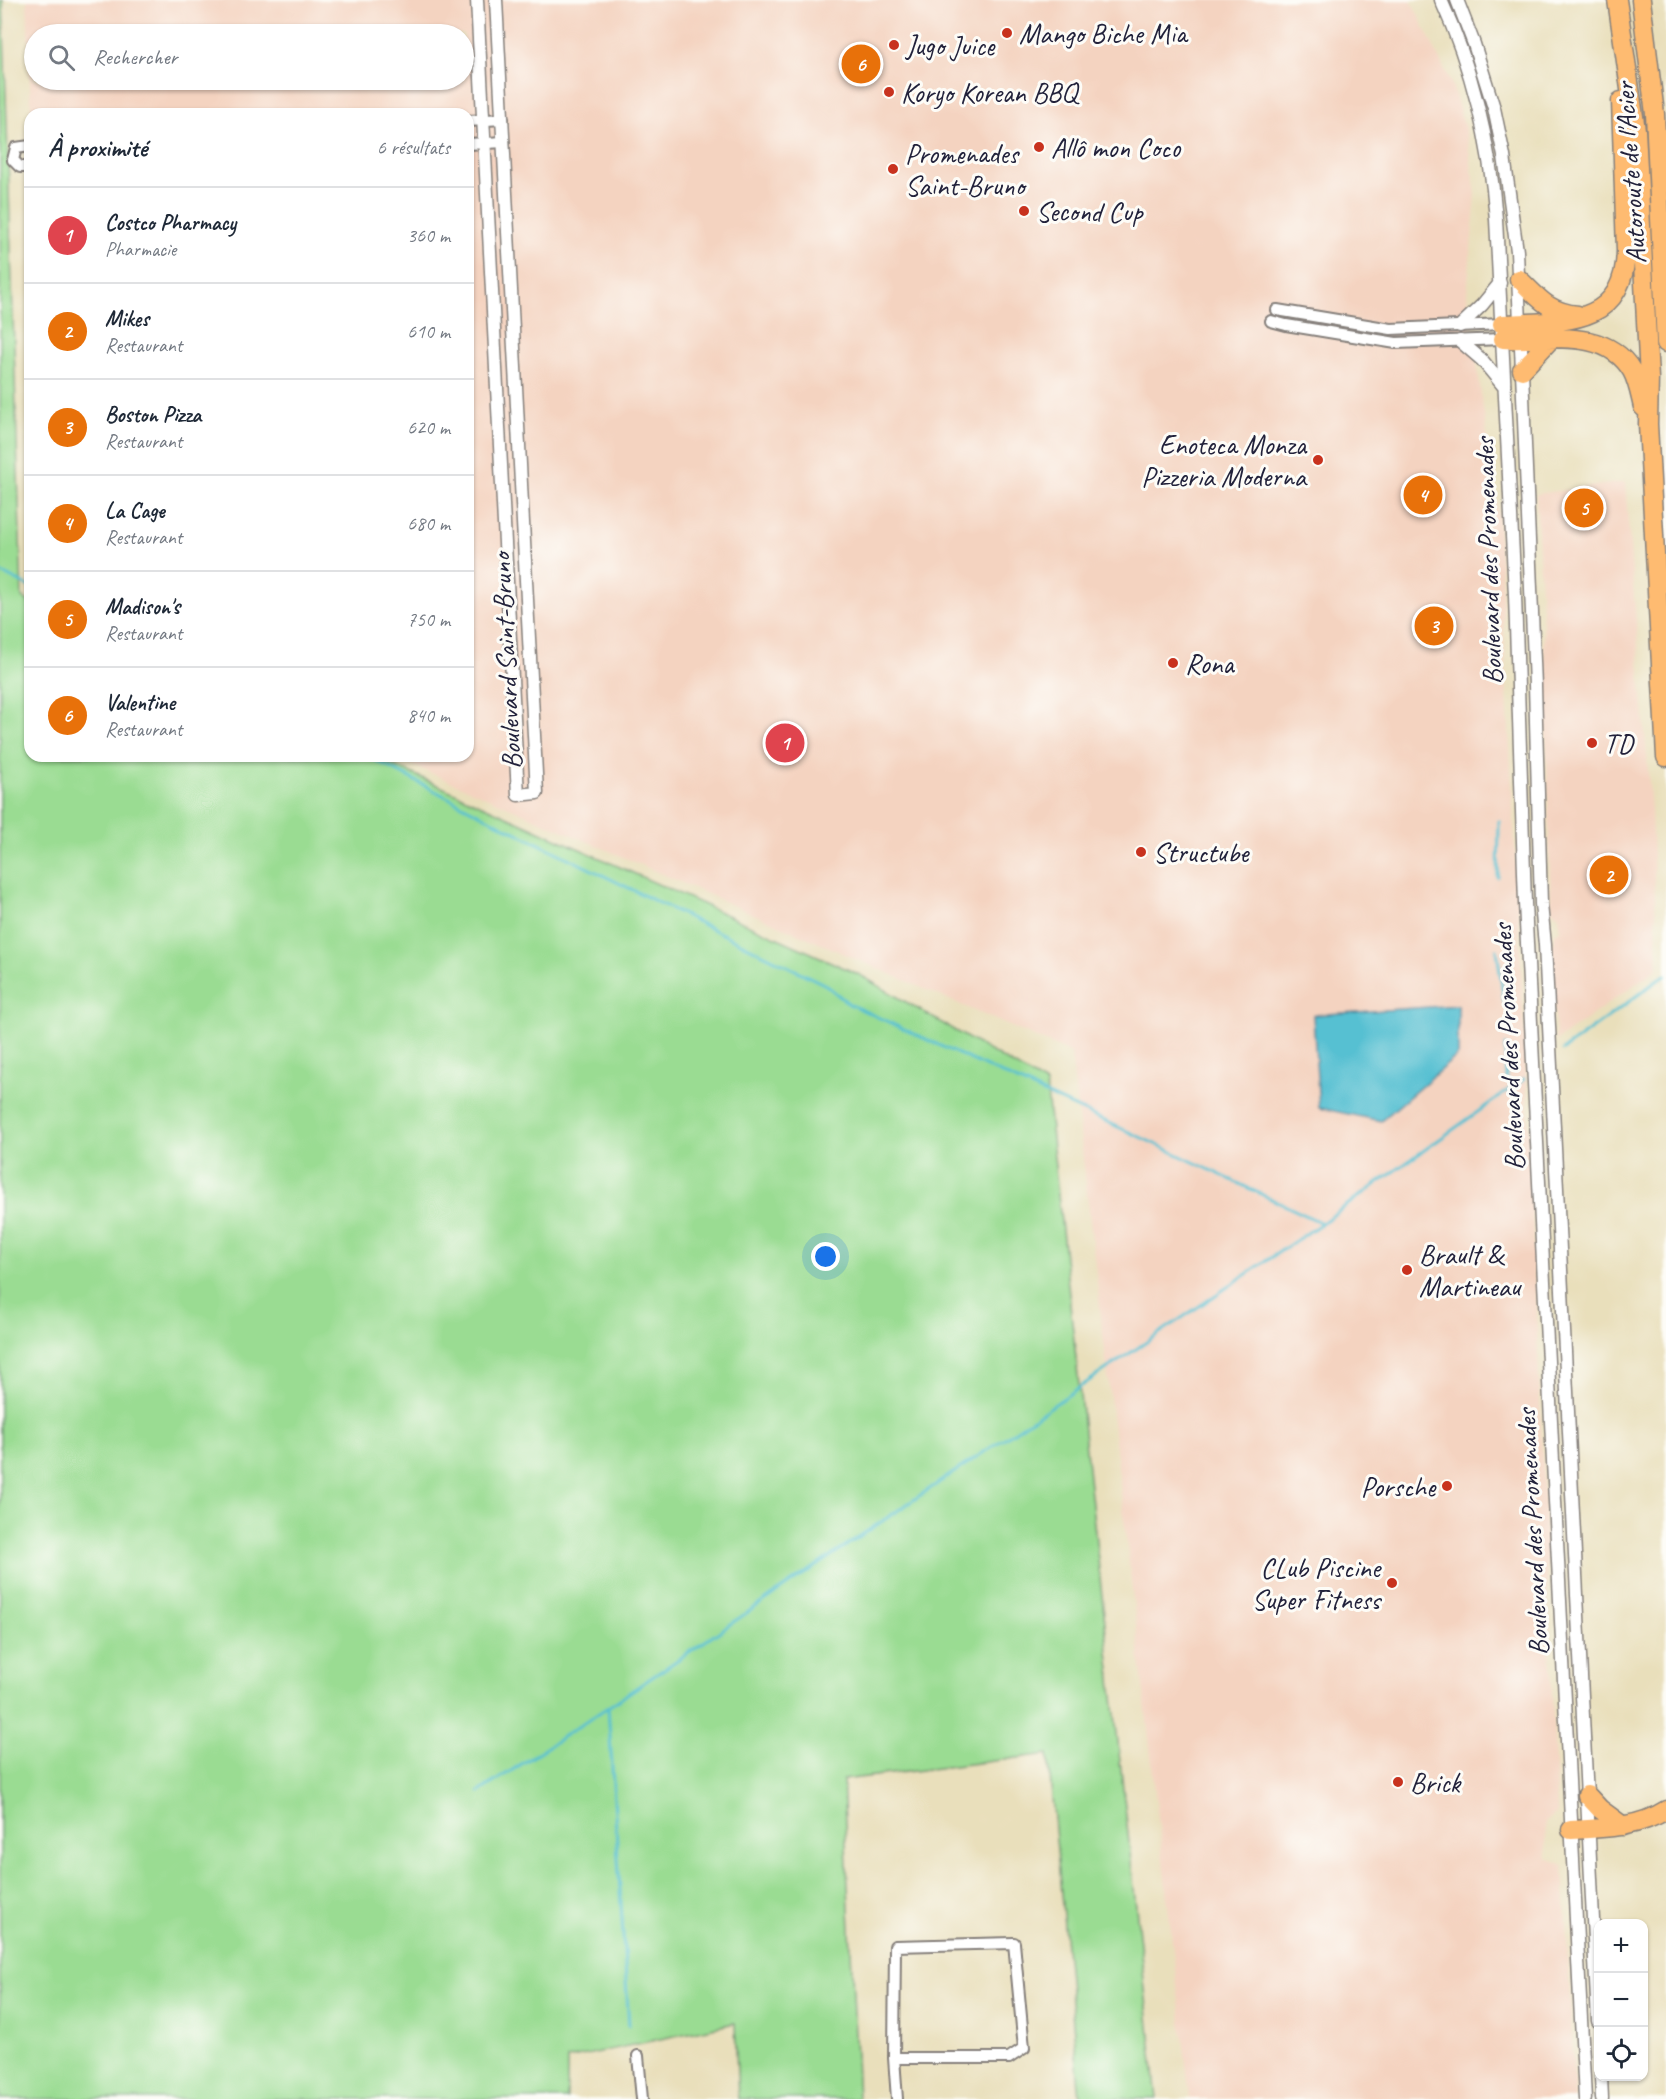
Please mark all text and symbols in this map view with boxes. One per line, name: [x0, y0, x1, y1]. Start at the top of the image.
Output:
place label: Mango Biche Mia: [1019, 16, 1189, 51]
search box: [24, 24, 474, 90]
marker: Mango Biche Mia: [1000, 26, 1014, 40]
place label: Jugo Juice: [904, 28, 996, 63]
marker: Jugo Juice: [887, 38, 901, 52]
icon: search: [45, 41, 78, 74]
pin: 6: [842, 42, 880, 86]
text: Rechercher: [93, 43, 177, 71]
place label: Koryo Korean BBQ: [901, 75, 1080, 110]
street label: Autoroute de l'Acier: [1606, 79, 1654, 265]
marker: Koryo Korean BBQ: [882, 85, 896, 99]
place label: Allô mon Coco: [1051, 130, 1182, 165]
text: À proximité: [48, 131, 147, 164]
text: 6 résultats: [377, 135, 450, 160]
place label: Promenades Saint-Bruno: [905, 136, 1027, 203]
marker: Allô mon Coco: [1032, 140, 1046, 154]
marker: Promenades Saint-Bruno: [886, 162, 900, 176]
place label: Second Cup: [1036, 194, 1144, 229]
marker: Second Cup: [1017, 204, 1031, 218]
text: Costco Pharmacy: [105, 209, 236, 237]
text: 1: [63, 223, 72, 248]
text: 360 m: [407, 223, 450, 248]
text: Pharmacie: [105, 237, 176, 262]
text: Mikes: [105, 305, 149, 333]
text: 2: [63, 319, 72, 344]
text: 610 m: [407, 319, 450, 344]
text: Restaurant: [105, 333, 182, 358]
text: Boston Pizza: [105, 401, 201, 429]
text: 3: [63, 415, 72, 440]
text: 620 m: [407, 415, 450, 440]
place label: Enoteca Monza Pizzeria Moderna: [1141, 427, 1308, 494]
text: Restaurant: [105, 429, 182, 454]
street label: Boulevard des Promenades: [1466, 434, 1510, 685]
marker: Enoteca Monza Pizzeria Moderna: [1311, 453, 1325, 467]
pin: 4: [1404, 472, 1442, 518]
pin: 5: [1564, 486, 1604, 530]
text: La Cage: [105, 497, 165, 525]
text: 4: [63, 511, 72, 536]
text: 680 m: [407, 511, 450, 536]
text: Restaurant: [105, 525, 182, 550]
street label: Boulevard Saint-Bruno: [483, 549, 529, 770]
text: Madison's: [105, 593, 180, 621]
pin: 3: [1414, 604, 1454, 648]
text: 5: [63, 607, 72, 632]
text: 750 m: [407, 607, 450, 632]
text: Restaurant: [105, 621, 182, 646]
place label: Rona: [1185, 646, 1235, 681]
marker: Rona: [1166, 656, 1180, 670]
text: Valentine: [105, 689, 175, 717]
text: 6: [63, 703, 72, 728]
text: 840 m: [407, 703, 450, 728]
text: Restaurant: [105, 717, 182, 742]
pin: 1: [766, 720, 804, 766]
place label: TD: [1604, 726, 1635, 761]
marker: TD: [1585, 736, 1599, 750]
place label: Structube: [1153, 835, 1250, 870]
marker: Structube: [1134, 845, 1148, 859]
pin: 2: [1590, 852, 1628, 898]
street label: Boulevard des Promenades: [1484, 920, 1532, 1171]
place label: Brault & Martineau: [1419, 1237, 1522, 1304]
your location: [811, 1242, 840, 1271]
marker: Brault & Martineau: [1400, 1263, 1414, 1277]
street label: Boulevard des Promenades: [1508, 1405, 1556, 1656]
place label: Porsche: [1361, 1469, 1437, 1504]
marker: Porsche: [1440, 1479, 1454, 1493]
place label: CLub Piscine Super Fitness: [1252, 1550, 1382, 1617]
marker: CLub Piscine Super Fitness: [1385, 1576, 1399, 1590]
place label: Brick: [1410, 1765, 1462, 1800]
marker: Brick: [1391, 1775, 1405, 1789]
map controls: [1594, 1919, 1648, 2081]
button: +: [1594, 1919, 1648, 1973]
button: −: [1594, 1973, 1648, 2027]
button: locate: [1594, 2027, 1648, 2081]

